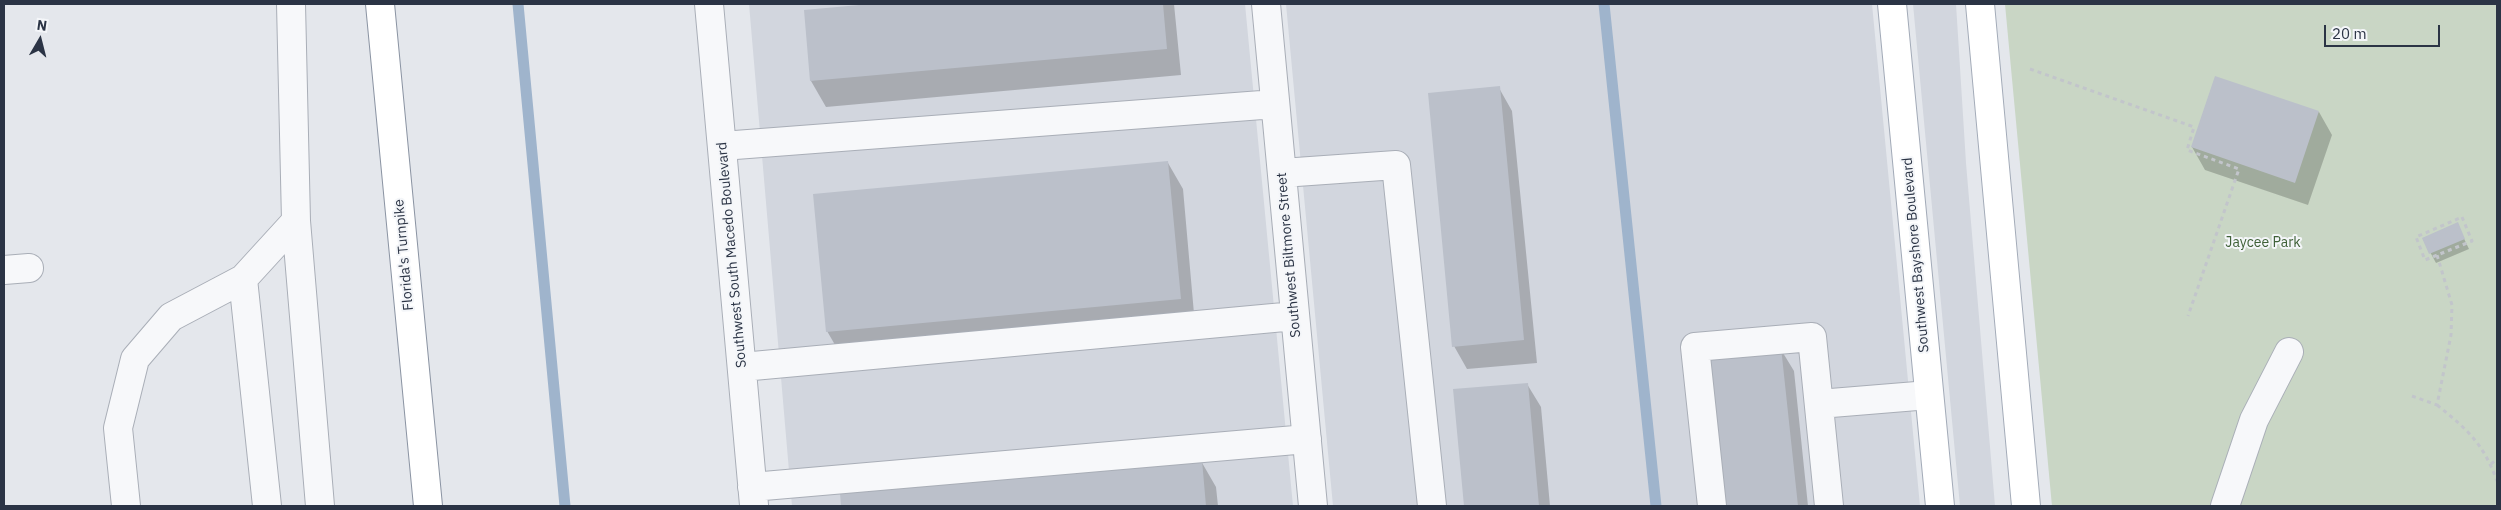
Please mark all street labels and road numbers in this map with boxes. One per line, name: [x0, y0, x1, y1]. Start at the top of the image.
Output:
street label: Southwest South Macedo Boulevard: [714, 141, 750, 369]
street label: Southwest Bayshore Boulevard: [1899, 157, 1933, 353]
street label: Southwest Biltmore Street: [1273, 172, 1305, 338]
street label: Florida's Turnpike: [391, 199, 417, 311]

